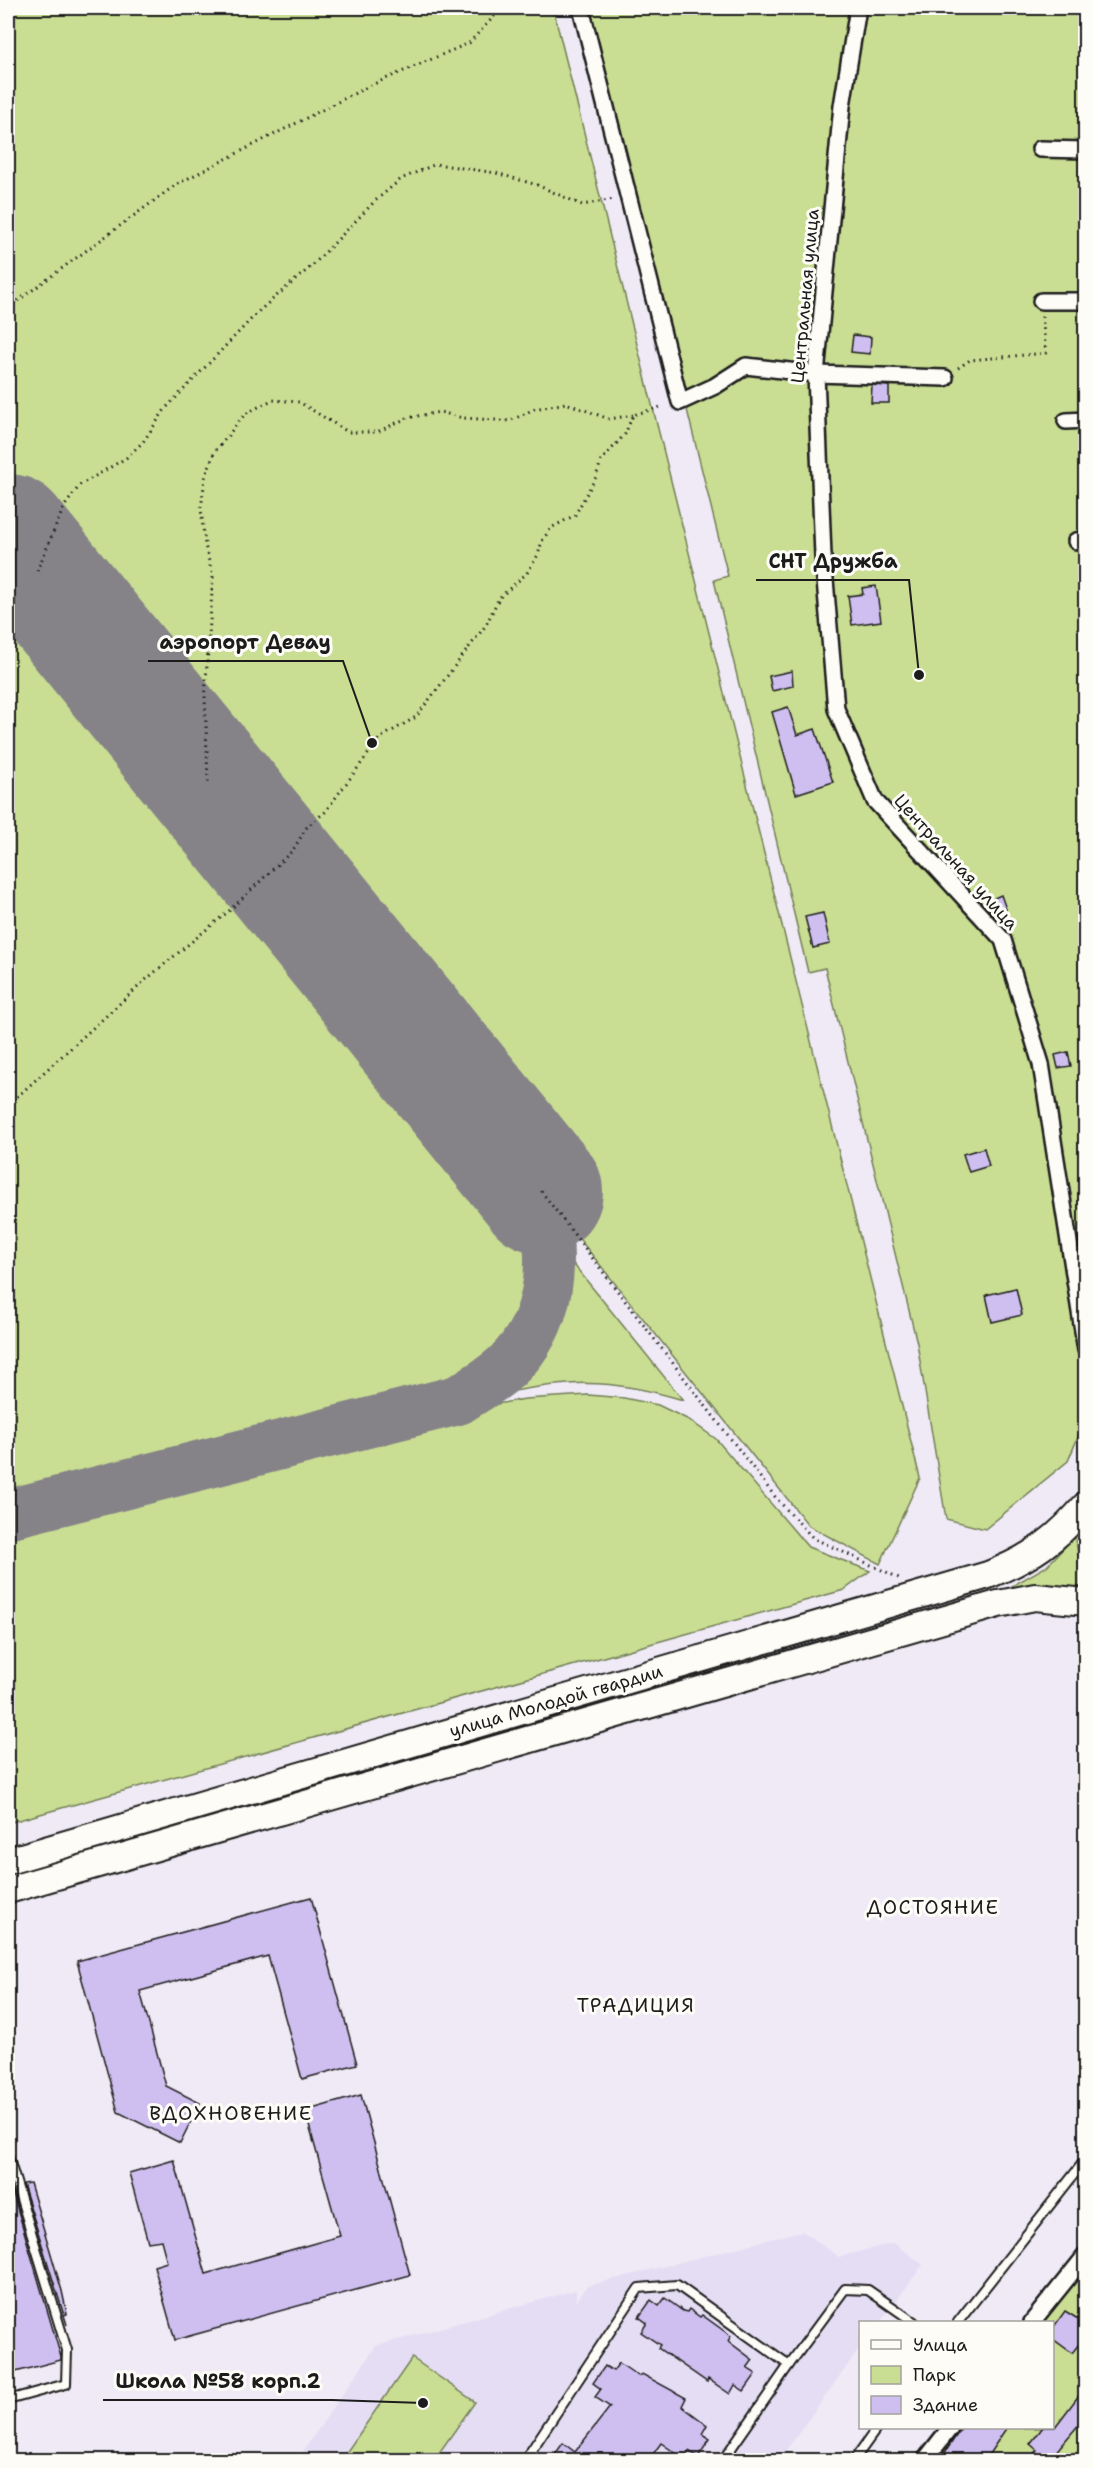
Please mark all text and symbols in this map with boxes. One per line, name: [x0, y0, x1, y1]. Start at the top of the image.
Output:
street label: Центральная улица: [785, 208, 825, 384]
callout: СНТ Дружба: [756, 542, 909, 580]
text: СНТ Дружба: [768, 548, 898, 574]
callout: аэропорт Девау: [148, 623, 343, 661]
text: аэропорт Девау: [159, 629, 331, 655]
street label: Центральная улица: [888, 789, 1024, 935]
street label: улица Молодой гвардии: [446, 1659, 666, 1743]
district label: ДОСТОЯНИЕ: [867, 1894, 999, 1920]
district label: ТРАДИЦИЯ: [577, 1992, 695, 2018]
district label: ВДОХНОВЕНИЕ: [149, 2100, 313, 2126]
legend: [859, 2321, 1054, 2429]
text: Улица: [913, 2333, 967, 2357]
callout: Школа №58 корп.2: [103, 2362, 332, 2400]
text: Парк: [913, 2363, 956, 2387]
text: Школа №58 корп.2: [116, 2368, 320, 2394]
text: Здание: [913, 2393, 978, 2417]

